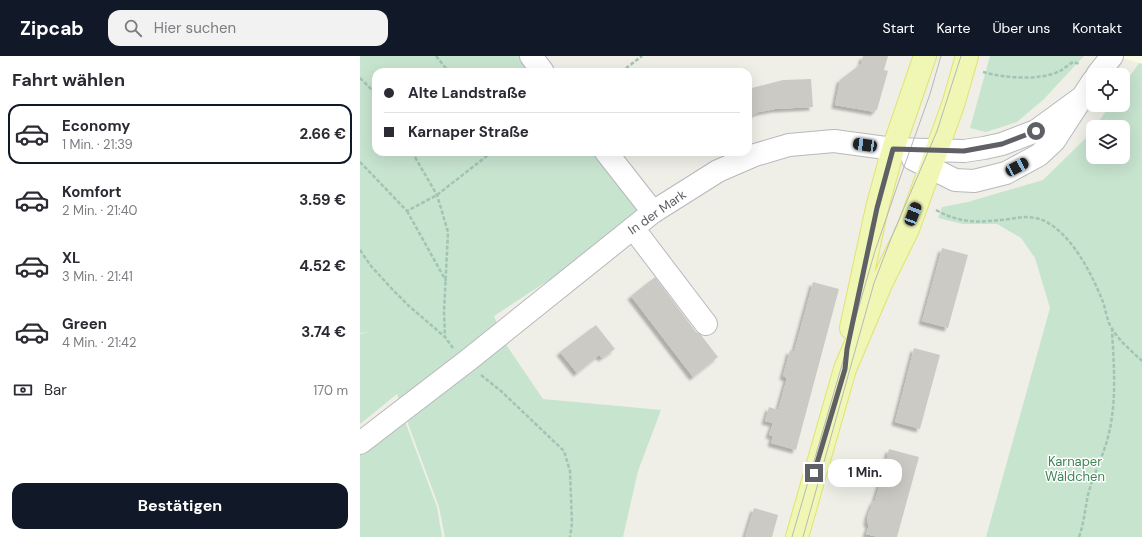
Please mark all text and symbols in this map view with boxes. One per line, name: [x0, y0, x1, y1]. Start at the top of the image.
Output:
search box: [108, 10, 388, 46]
text: Zipcab: [20, 16, 84, 41]
icon: search: [122, 17, 144, 39]
text: Hier suchen: [154, 18, 236, 38]
text: Start: [883, 19, 914, 37]
text: Karte: [936, 19, 970, 37]
text: Über uns: [992, 19, 1050, 37]
text: Kontakt: [1072, 19, 1122, 37]
text: Fahrt wählen: [12, 68, 125, 92]
map controls: [1086, 68, 1130, 164]
button: locate: [1086, 68, 1130, 112]
text: Alte Landstraße: [408, 83, 527, 103]
icon: car: [14, 116, 50, 152]
text: Economy: [62, 116, 130, 136]
button: layers: [1086, 120, 1130, 164]
text: Karnaper Straße: [408, 122, 529, 142]
route start: [1027, 122, 1045, 140]
text: 2.66 €: [300, 124, 346, 144]
text: 1 Min. · 21:39: [62, 136, 133, 153]
car: [852, 137, 878, 153]
car: [1004, 156, 1030, 178]
icon: car: [14, 182, 50, 218]
text: Komfort: [62, 182, 121, 202]
street label: In der Mark: [625, 186, 690, 238]
text: 3.59 €: [299, 190, 346, 210]
car: [903, 201, 923, 227]
text: 2 Min. · 21:40: [62, 202, 137, 219]
icon: car: [14, 248, 50, 284]
text: XL: [62, 248, 80, 268]
text: 4.52 €: [299, 256, 346, 276]
text: 3 Min. · 21:41: [62, 268, 133, 285]
icon: car: [14, 314, 50, 350]
text: Green: [62, 314, 107, 334]
text: 3.74 €: [301, 322, 346, 342]
text: 4 Min. · 21:42: [62, 334, 136, 351]
icon: cash: [12, 379, 34, 401]
text: Bar: [44, 380, 67, 400]
text: 170 m: [313, 382, 348, 399]
park label: Karnaper Wäldchen: [1045, 453, 1105, 485]
callout: 1 Min.: [828, 459, 902, 487]
route end: [805, 464, 823, 482]
text: 1 Min.: [848, 464, 882, 481]
button: Bestätigen: [12, 483, 348, 529]

